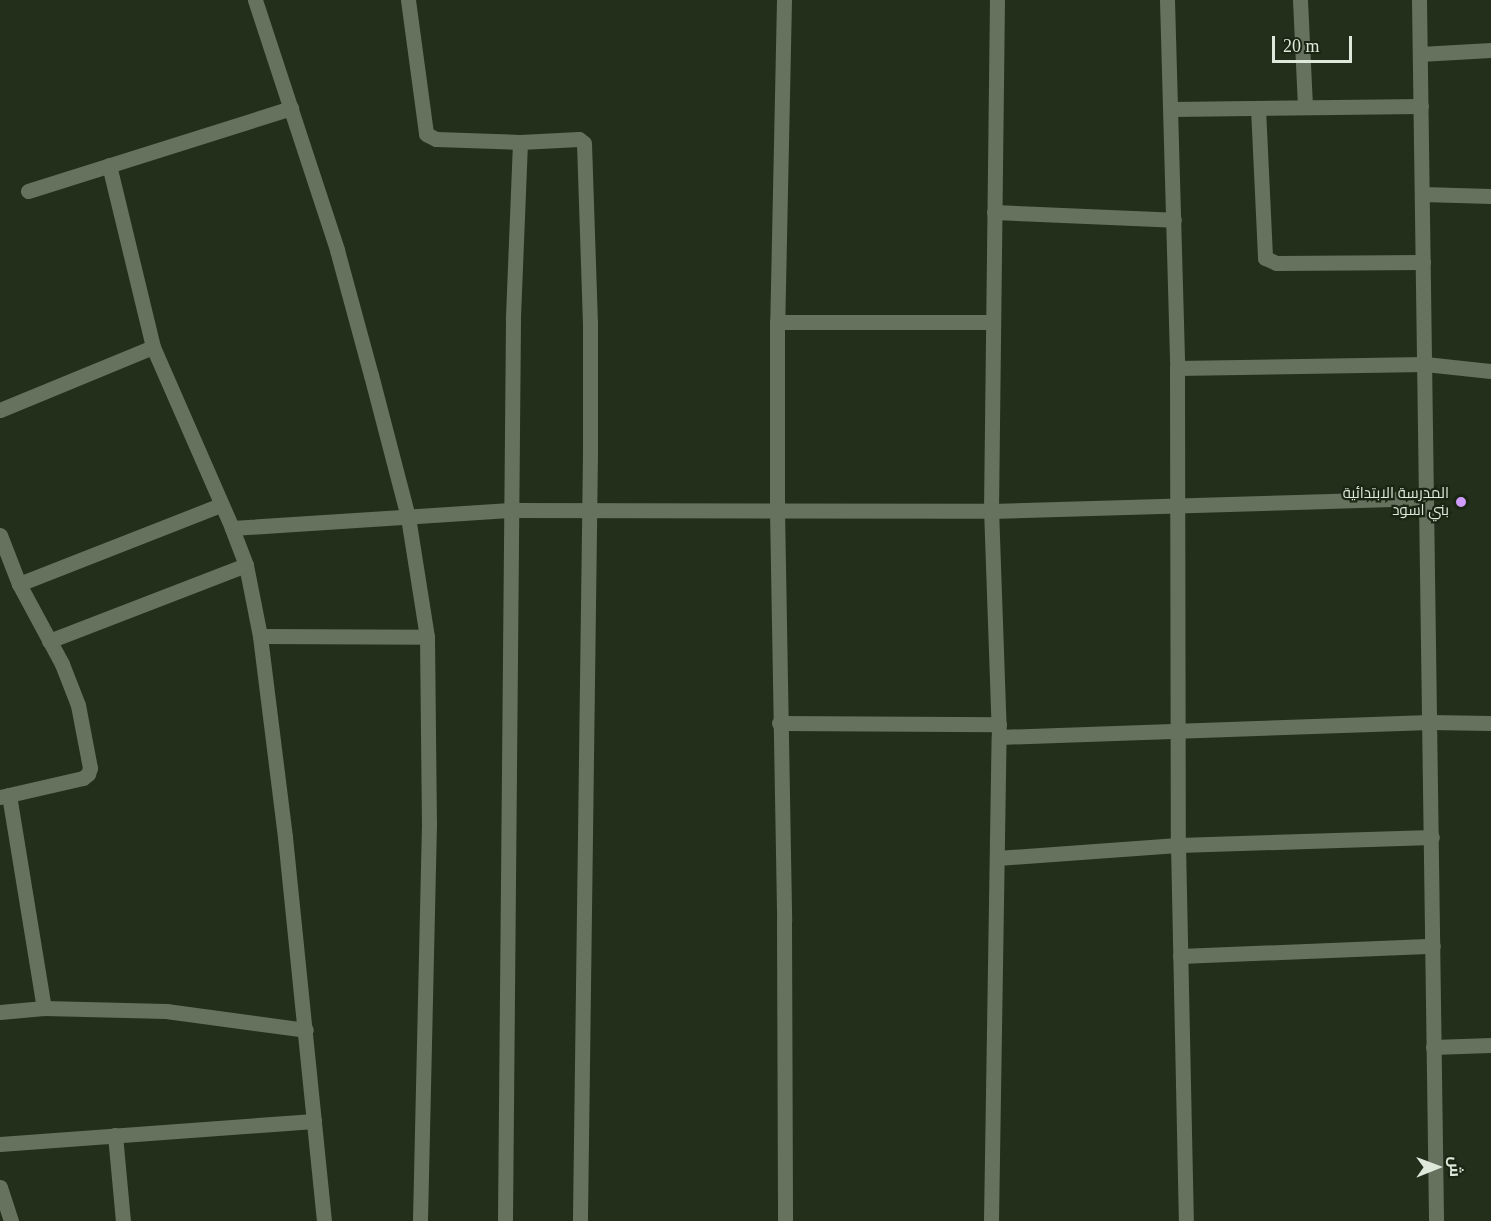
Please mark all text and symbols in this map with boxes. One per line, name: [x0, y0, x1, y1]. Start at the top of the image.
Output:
scale bar: [1275, 24, 1354, 62]
text: 20 m: [1283, 36, 1320, 56]
place label: المدرسة الابتدائية بني اسود: [1343, 484, 1449, 519]
marker: المدرسة الابتدائية بني اسود: [1454, 495, 1468, 509]
north arrow: [1407, 1137, 1467, 1197]
text: ش: [1447, 1156, 1464, 1177]

